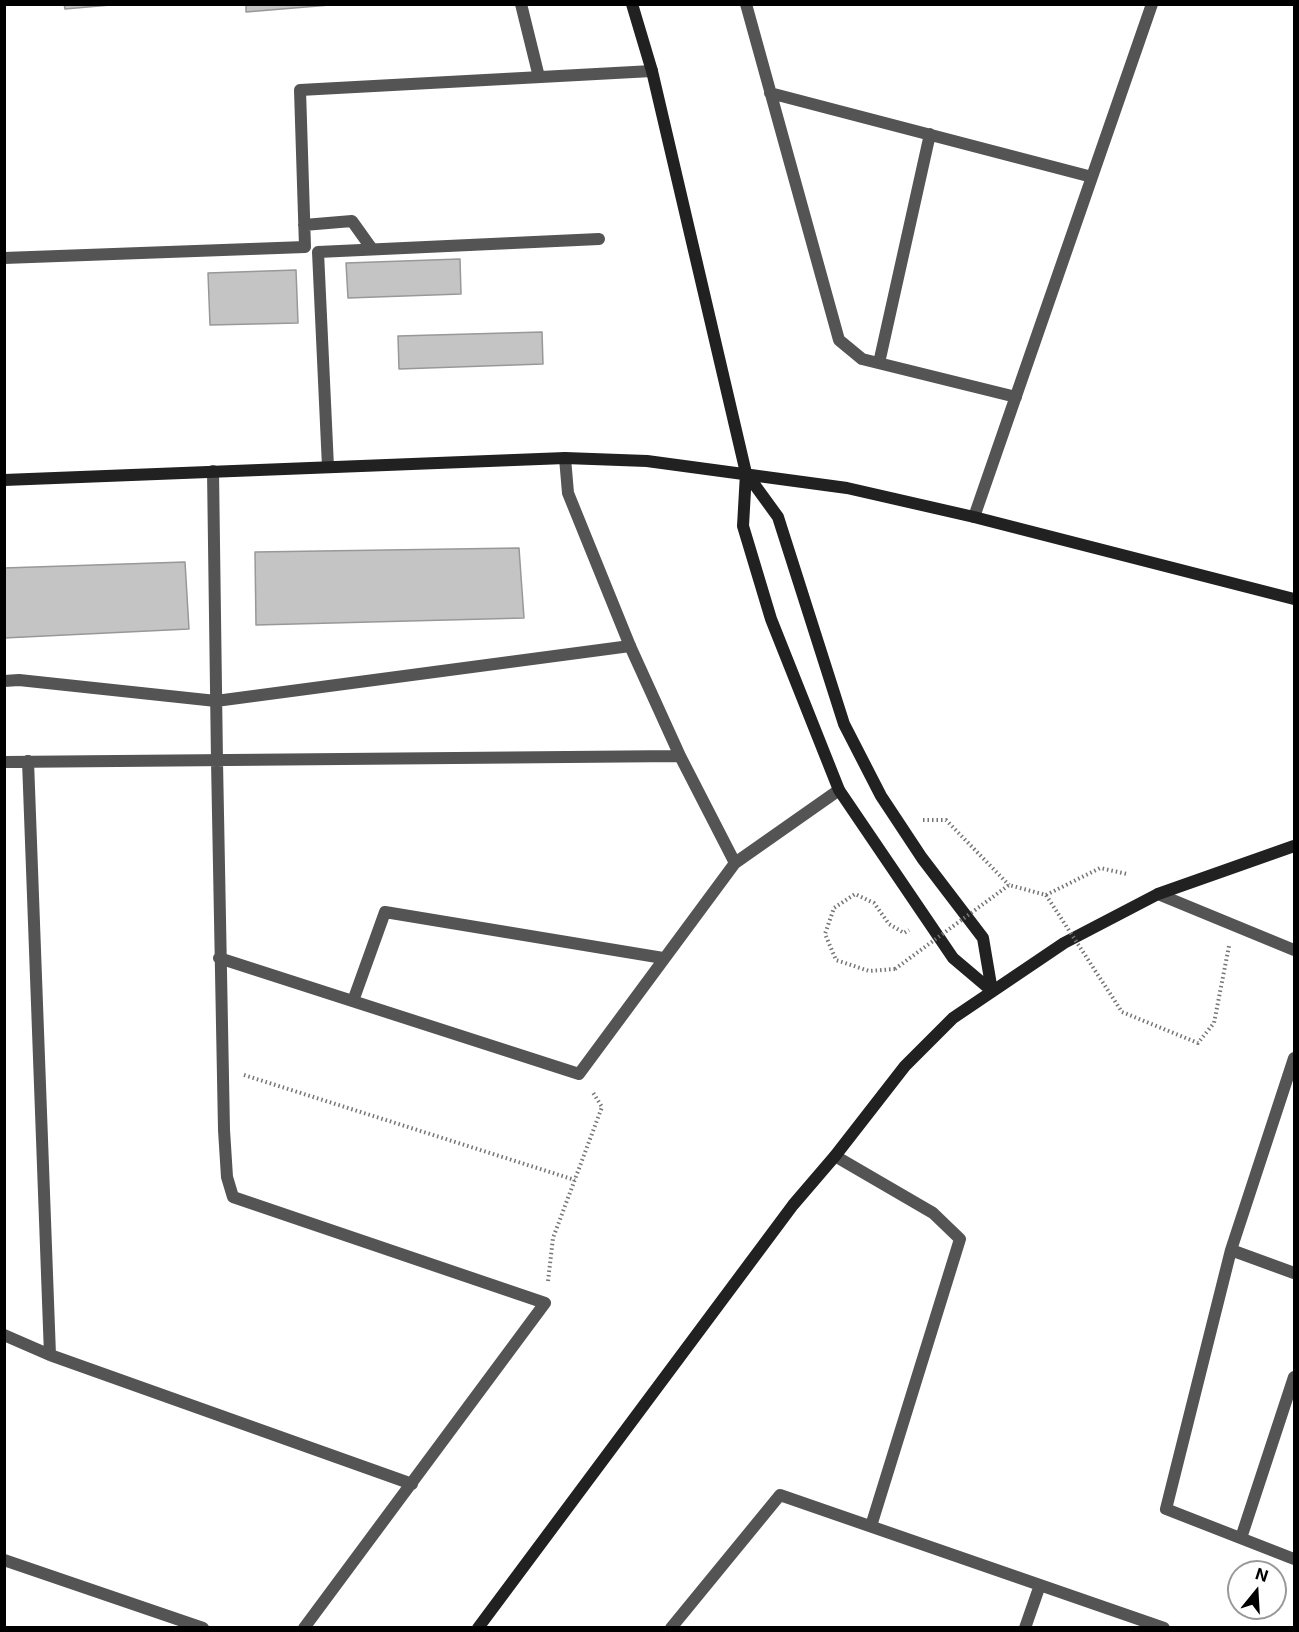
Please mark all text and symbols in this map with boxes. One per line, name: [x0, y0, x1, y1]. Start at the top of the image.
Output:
north arrow: [1227, 1560, 1287, 1620]
text: N: [1253, 1563, 1271, 1586]

